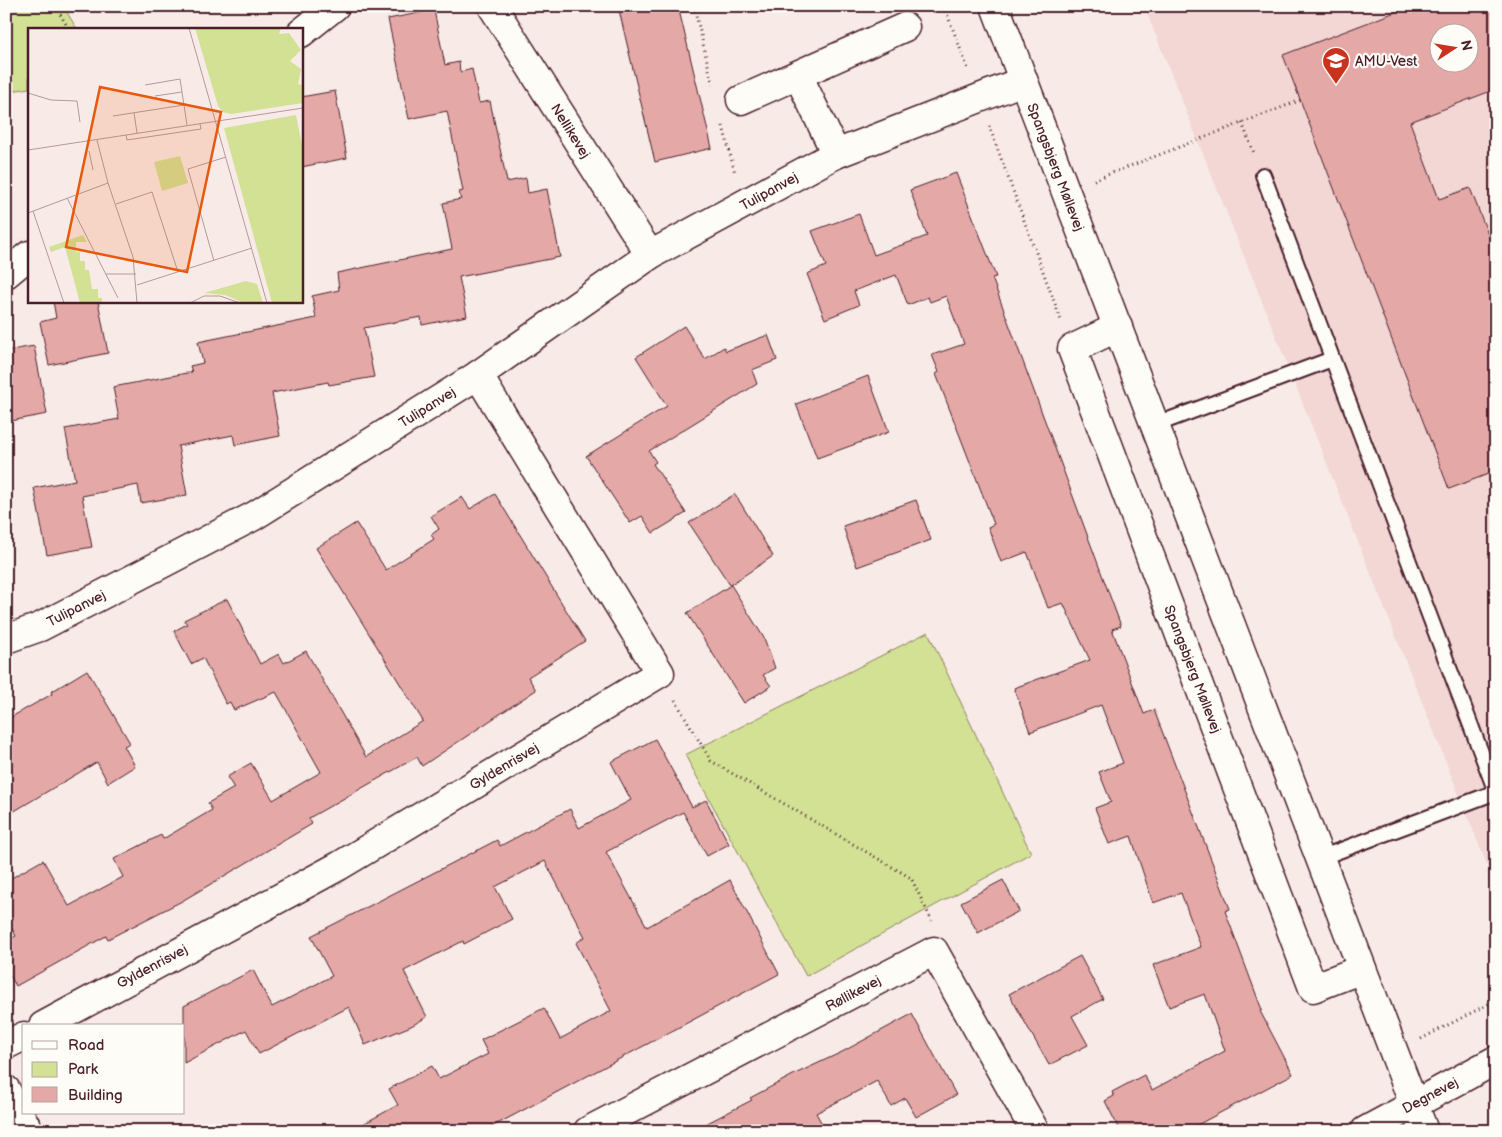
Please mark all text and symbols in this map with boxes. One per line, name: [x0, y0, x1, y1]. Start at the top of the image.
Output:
north arrow: [1430, 22, 1480, 72]
inset map: [28, 28, 302, 302]
text: N: [1457, 38, 1476, 52]
school or university icon: AMU-Vest: [1321, 46, 1351, 85]
place label: AMU-Vest: [1355, 53, 1418, 70]
street label: Nellikevej: [547, 101, 594, 162]
street label: Spangsbjerg Møllevej: [1023, 101, 1088, 234]
street label: Tulipanvej: [737, 169, 801, 214]
street label: Tulipanvej: [396, 383, 459, 432]
street label: Tulipanvej: [44, 586, 108, 630]
street label: Spangsbjerg Møllevej: [1160, 603, 1225, 736]
street label: Gyldenrisvej: [467, 739, 542, 794]
street label: Gyldenrisvej: [114, 941, 190, 992]
street label: Røllikevej: [823, 972, 884, 1015]
legend: [22, 1024, 185, 1114]
text: Road: [68, 1036, 104, 1055]
text: Park: [68, 1060, 99, 1079]
street label: Degnevej: [1399, 1074, 1461, 1117]
text: Building: [68, 1086, 123, 1105]

